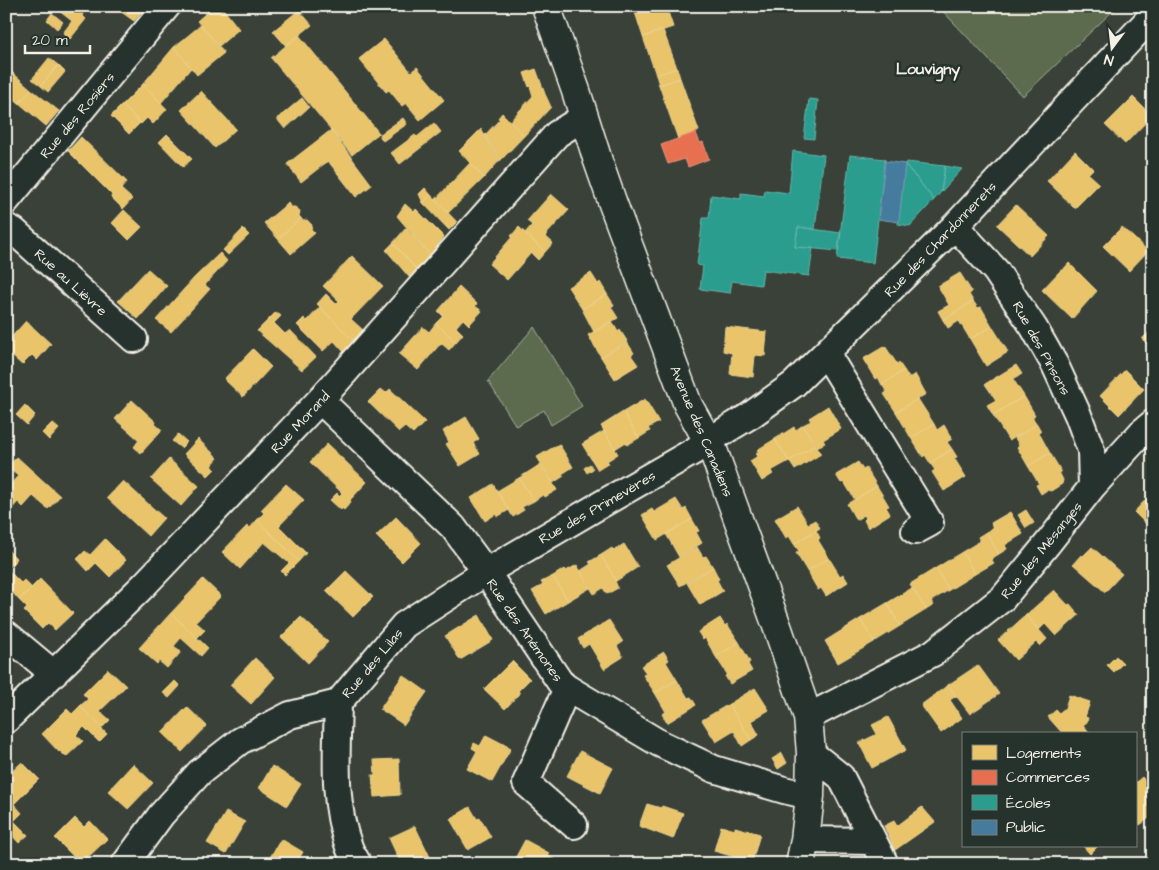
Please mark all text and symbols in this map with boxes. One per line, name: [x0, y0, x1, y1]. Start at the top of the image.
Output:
scale bar: [25, 22, 90, 54]
north arrow: [1086, 22, 1136, 72]
text: 20 m: [32, 30, 68, 51]
text: N: [1102, 49, 1116, 70]
district label: Louvigny: [896, 58, 960, 82]
street label: Rue des Rosiers: [36, 68, 120, 163]
street label: Rue des Chardonnerets: [880, 177, 1001, 302]
street label: Rue au Lièvre: [29, 245, 112, 321]
street label: Rue des Pinsons: [1007, 298, 1075, 399]
street label: Avenue des Canadiens: [664, 363, 738, 500]
street label: Rue Morand: [267, 387, 335, 458]
street label: Rue des Primevères: [535, 466, 660, 550]
street label: Rue des Mésanges: [996, 498, 1087, 603]
street label: Rue des Anémones: [481, 575, 567, 686]
street label: Rue des Lilas: [338, 624, 408, 703]
legend: [962, 732, 1136, 848]
text: Logements: [1006, 743, 1082, 765]
text: Commerces: [1006, 767, 1090, 788]
text: Écoles: [1006, 793, 1051, 814]
text: Public: [1006, 817, 1046, 838]

